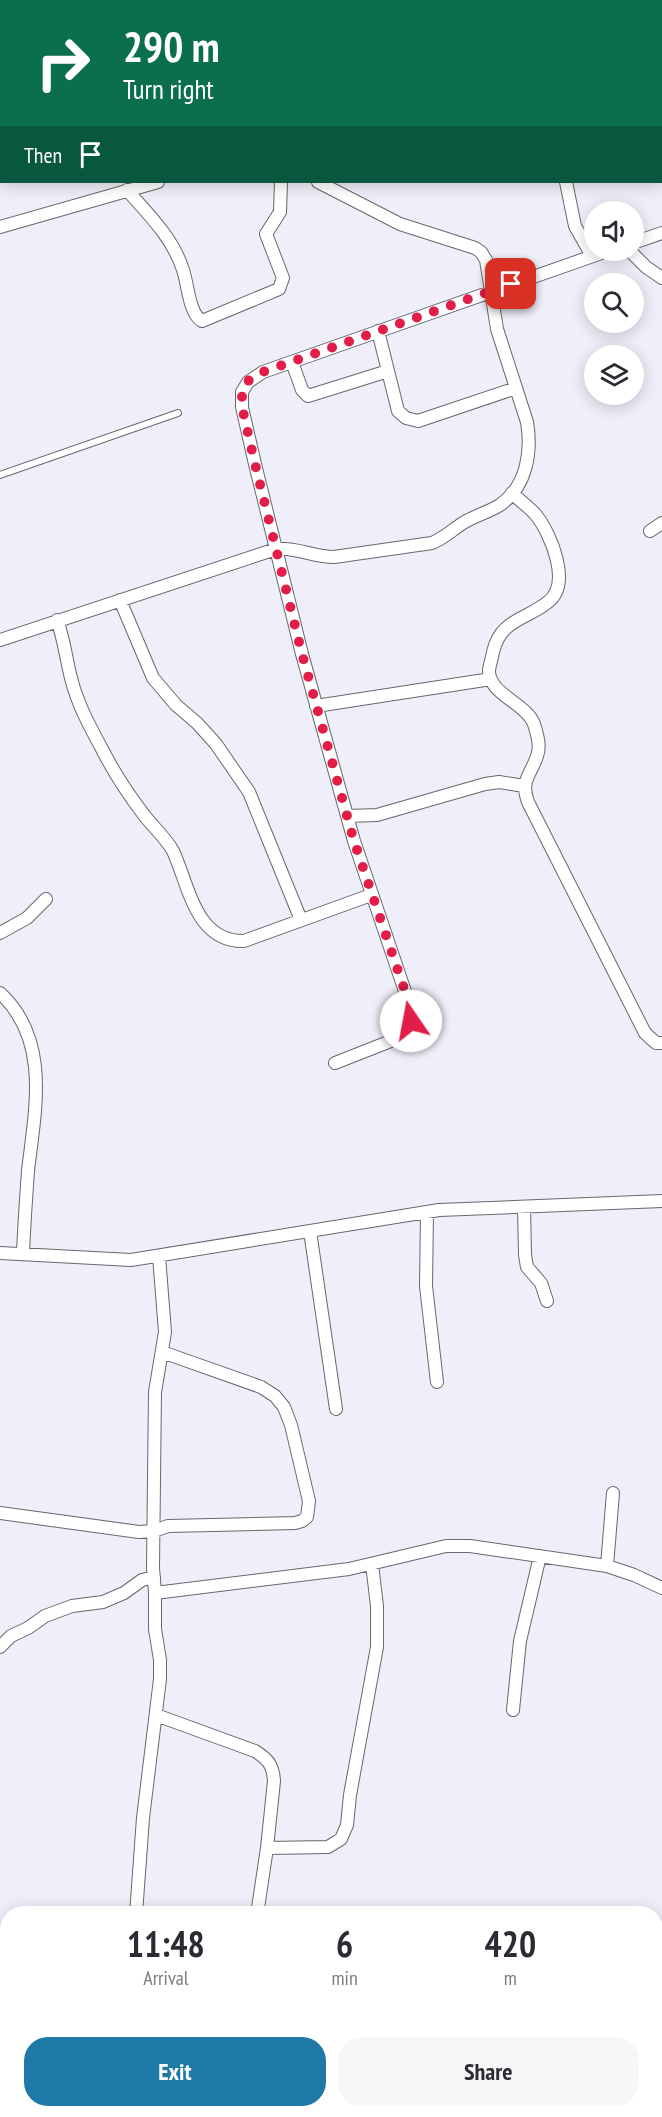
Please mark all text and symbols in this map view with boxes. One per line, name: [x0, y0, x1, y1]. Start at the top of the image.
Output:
text: 290 m: [123, 19, 220, 74]
icon: right: [24, 24, 102, 102]
text: Turn right: [123, 72, 214, 106]
icon: arrive: [74, 138, 107, 171]
text: Then: [24, 141, 62, 169]
map controls: [584, 201, 644, 405]
button: sound: [584, 201, 644, 261]
pin: [485, 258, 536, 309]
icon: arrive: [494, 267, 527, 300]
button: search: [584, 273, 644, 333]
button: layers: [584, 345, 644, 405]
position arrow: [379, 989, 443, 1053]
text: 11:48: [127, 1920, 205, 1967]
text: 6: [336, 1920, 353, 1967]
text: 420: [485, 1920, 536, 1967]
text: Arrival: [143, 1965, 188, 1991]
text: min: [332, 1965, 358, 1991]
text: m: [504, 1965, 517, 1991]
button: Exit: [24, 2037, 326, 2106]
button: Share: [338, 2037, 639, 2106]

